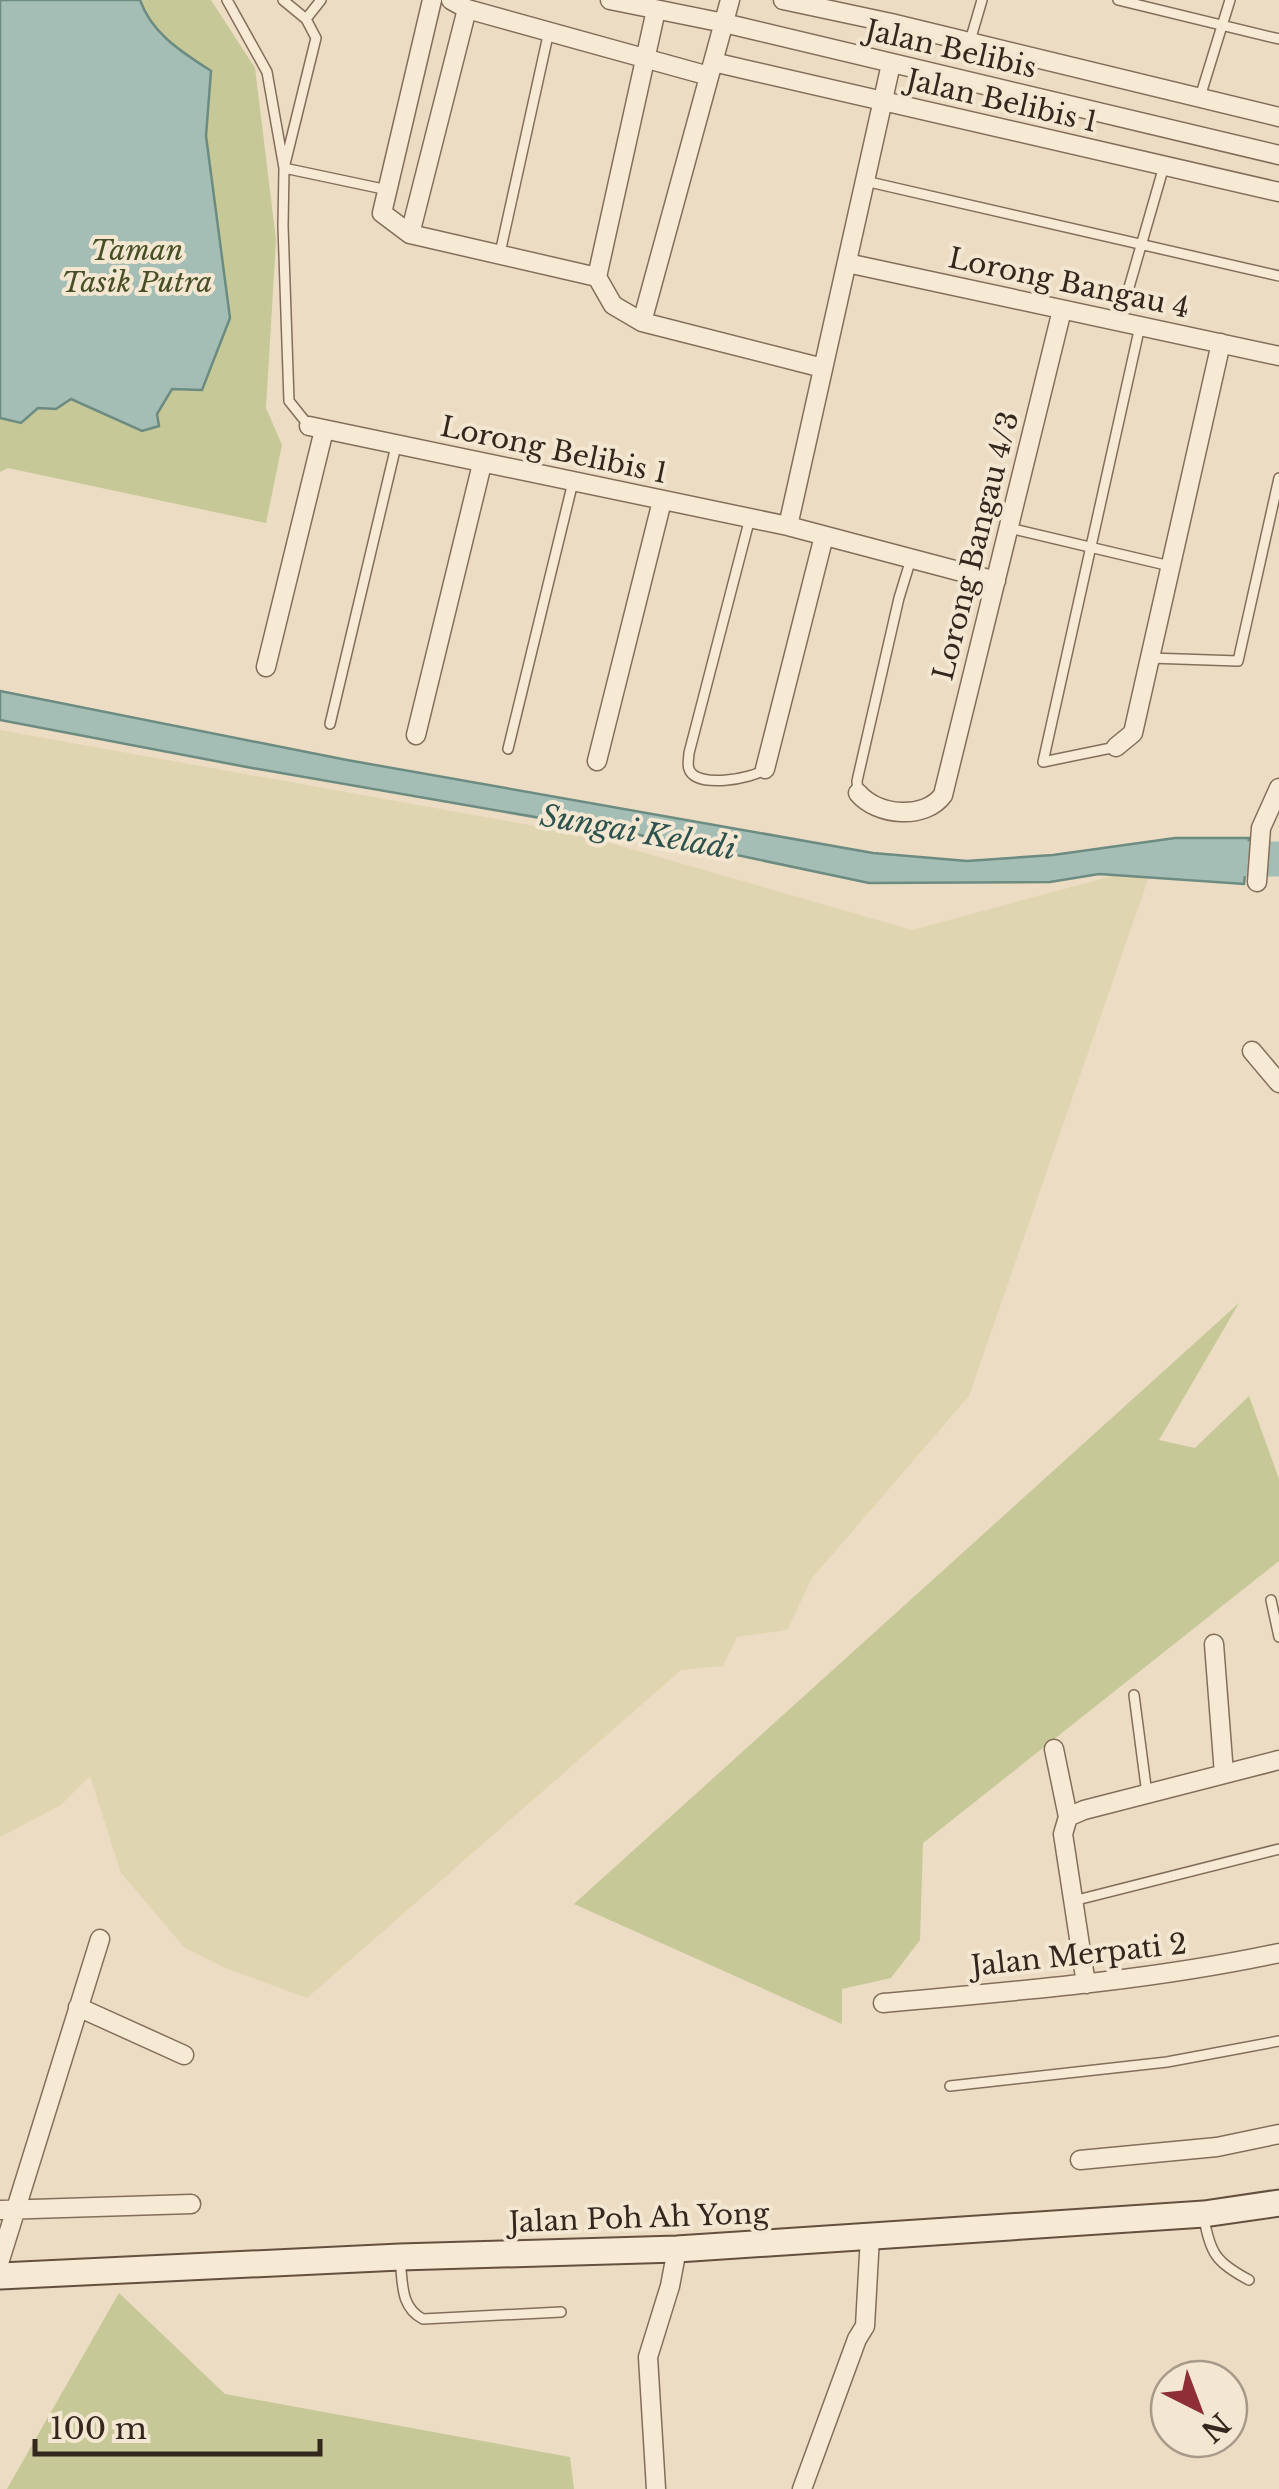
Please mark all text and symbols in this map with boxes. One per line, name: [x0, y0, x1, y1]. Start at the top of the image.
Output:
street label: Jalan Belibis: [858, 11, 1040, 86]
street label: Jalan Belibis 1: [899, 61, 1101, 140]
park label: Taman Tasik Putra: [61, 233, 213, 300]
street label: Lorong Bangau 4: [945, 240, 1193, 326]
street label: Lorong Bangau 4/3: [926, 408, 1026, 684]
street label: Lorong Belibis 1: [437, 409, 671, 491]
water label: Sungai Keladi: [537, 797, 739, 868]
street label: Jalan Merpati 2: [965, 1926, 1189, 1984]
street label: Jalan Poh Ah Yong: [504, 2196, 771, 2240]
north arrow: [1149, 2359, 1249, 2459]
scale bar: [35, 2394, 320, 2456]
text: N: [1194, 2405, 1237, 2449]
text: 100 m: [50, 2410, 147, 2447]

